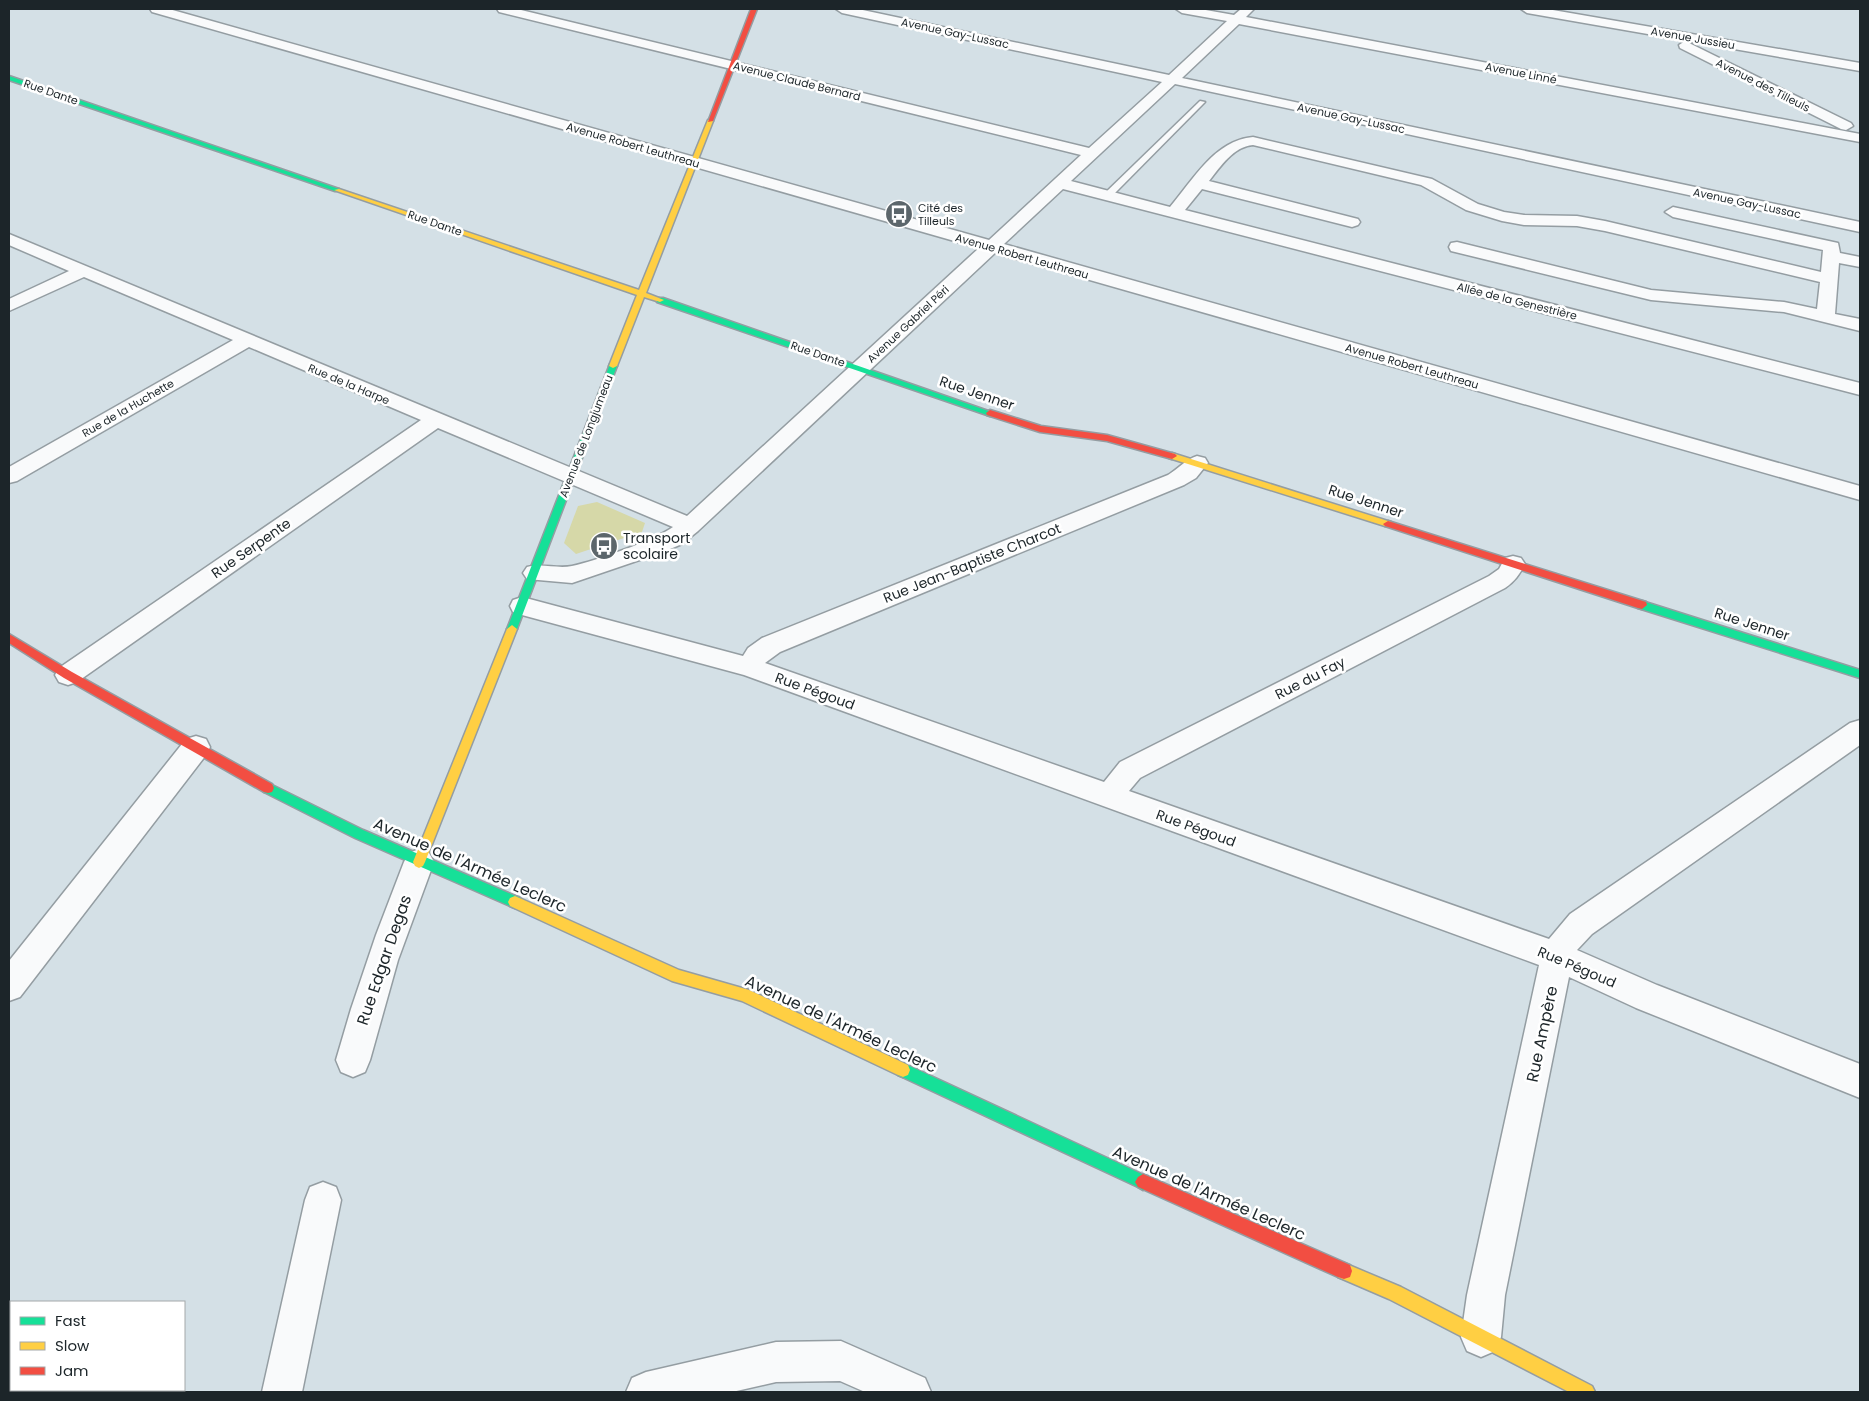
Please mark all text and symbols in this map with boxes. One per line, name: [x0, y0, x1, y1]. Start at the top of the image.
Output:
street label: Avenue Gay-Lussac: [900, 14, 1011, 52]
street label: Avenue Jussieu: [1650, 23, 1736, 53]
street label: Avenue des Tilleuls: [1713, 54, 1813, 116]
street label: Avenue Claude Bernard: [732, 57, 862, 105]
street label: Avenue Linné: [1484, 58, 1558, 88]
street label: Rue Dante: [22, 75, 81, 109]
street label: Avenue Gay-Lussac: [1296, 99, 1407, 137]
street label: Avenue Robert Leuthreau: [564, 118, 702, 172]
street label: Avenue Gay-Lussac: [1692, 184, 1803, 222]
bus stop icon: Cité des Tilleuls: [884, 199, 914, 229]
place label: Cité des Tilleuls: [918, 200, 963, 229]
street label: Rue Dante: [406, 206, 465, 240]
street label: Avenue Robert Leuthreau: [953, 229, 1091, 283]
street label: Allée de la Genestrière: [1455, 278, 1579, 324]
street label: Avenue Gabriel Péri: [863, 281, 953, 366]
street label: Rue Dante: [789, 337, 848, 371]
street label: Avenue Robert Leuthreau: [1343, 339, 1481, 393]
street label: Rue de la Harpe: [306, 360, 392, 408]
street label: Rue Jenner: [937, 371, 1017, 415]
street label: Avenue de Longjumeau: [555, 372, 617, 500]
street label: Rue de la Huchette: [79, 375, 177, 441]
street label: Rue Jenner: [1326, 479, 1406, 523]
street label: Rue Serpente: [207, 513, 295, 583]
street label: Rue Jean-Baptiste Charcot: [880, 518, 1064, 608]
place label: Transport scolaire: [623, 528, 690, 564]
bus stop icon: Transport scolaire: [589, 531, 619, 561]
street label: Rue Jenner: [1712, 602, 1792, 646]
street label: Rue du Fay: [1271, 652, 1349, 704]
street label: Rue Pégoud: [772, 667, 858, 715]
street label: Rue Pégoud: [1153, 804, 1239, 852]
street label: Avenue de l'Armée Leclerc: [370, 812, 571, 918]
street label: Rue Edgar Degas: [351, 892, 417, 1028]
street label: Rue Pégoud: [1535, 941, 1619, 993]
street label: Avenue de l'Armée Leclerc: [741, 969, 941, 1079]
street label: Rue Ampère: [1521, 984, 1563, 1084]
street label: Avenue de l'Armée Leclerc: [1109, 1140, 1310, 1246]
legend: [10, 1301, 185, 1391]
text: Fast: [55, 1310, 86, 1331]
text: Slow: [55, 1335, 90, 1356]
text: Jam: [55, 1360, 89, 1381]

